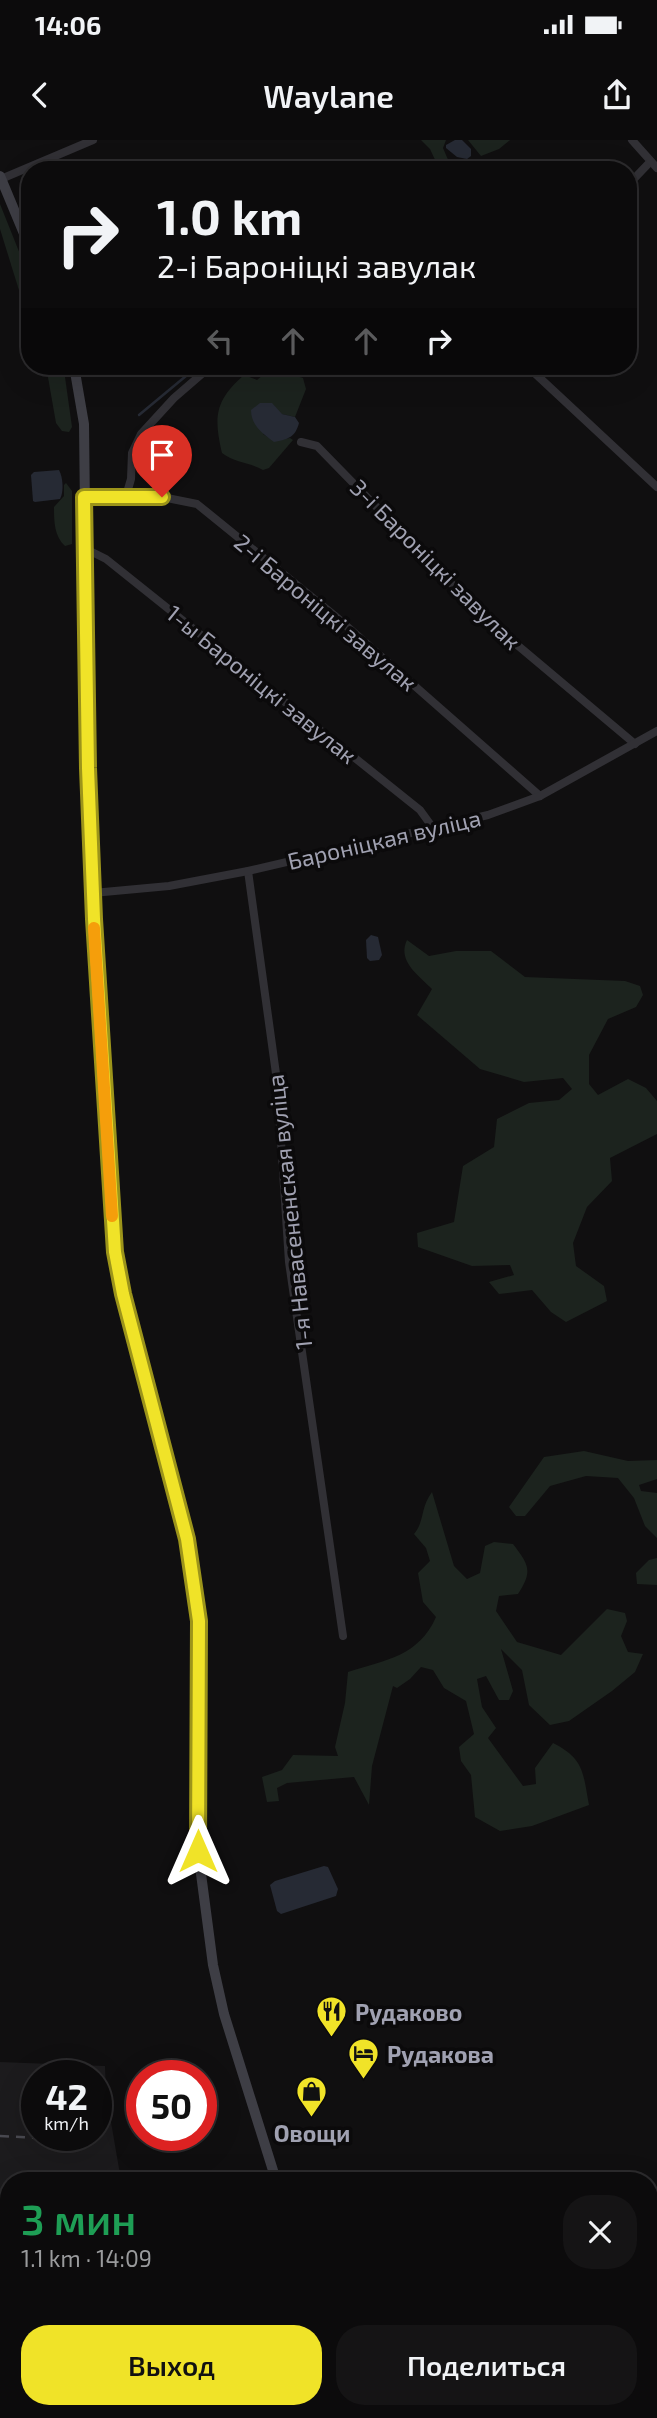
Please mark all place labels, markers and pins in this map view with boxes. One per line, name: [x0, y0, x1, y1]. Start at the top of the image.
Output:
pin: [132, 425, 192, 497]
restaurant icon: Рудаково: [315, 1995, 349, 2039]
place label: Рудаково: [355, 1998, 462, 2026]
hotel icon: Рудакова: [347, 2037, 381, 2081]
place label: Рудакова: [387, 2040, 494, 2068]
shop icon: Овощи: [295, 2075, 329, 2119]
place label: Овощи: [274, 2119, 350, 2147]

